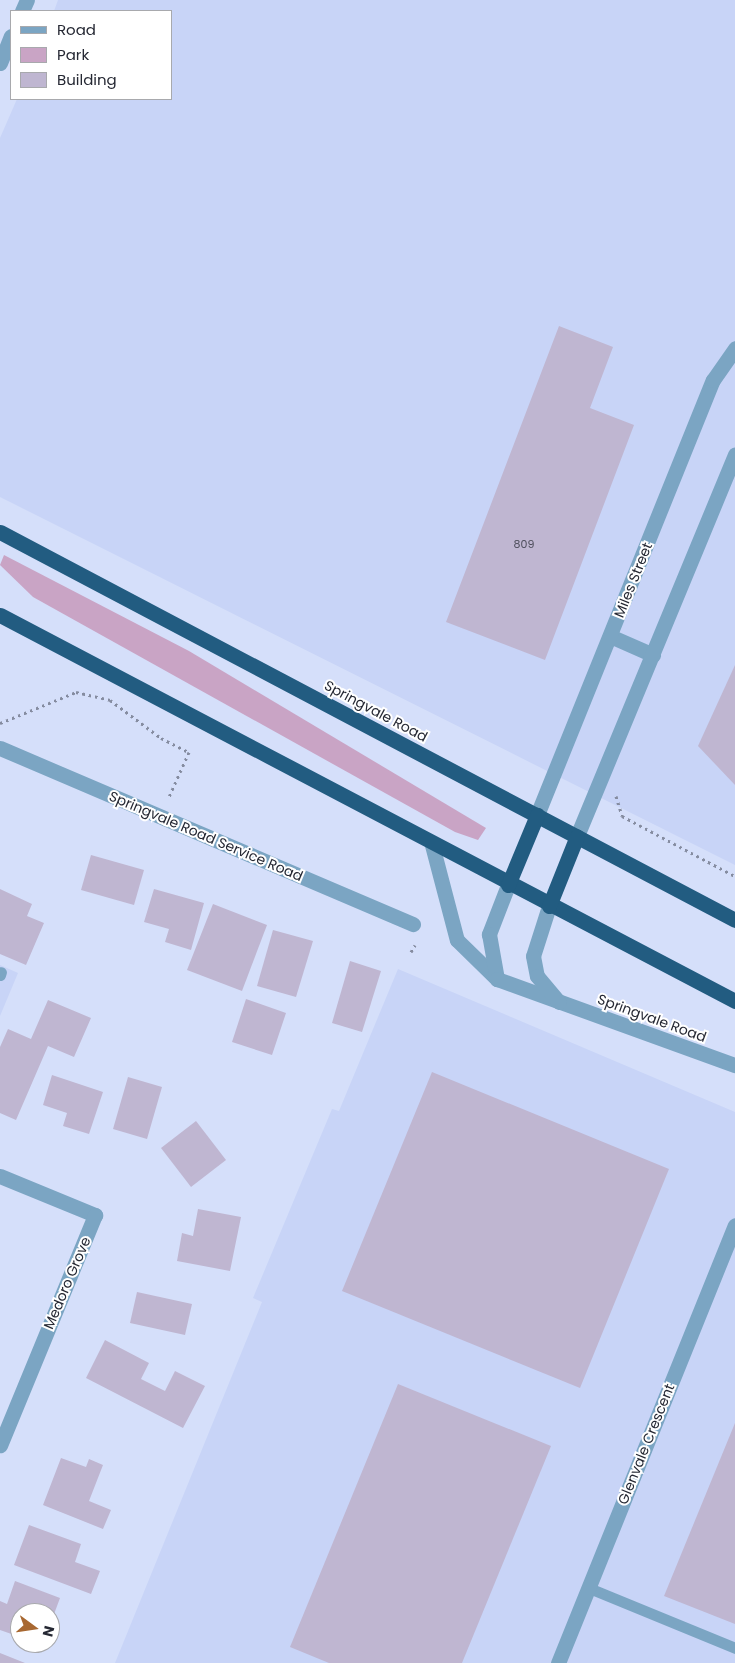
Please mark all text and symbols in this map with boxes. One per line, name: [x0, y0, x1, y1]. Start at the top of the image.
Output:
legend: [10, 10, 172, 100]
text: Road: [57, 19, 96, 40]
text: Park: [57, 44, 89, 65]
text: Building: [57, 69, 117, 90]
house number: 809: [514, 537, 534, 551]
street label: Miles Street: [610, 540, 656, 620]
street label: Springvale Road: [322, 677, 430, 745]
street label: Springvale Road Service Road: [107, 787, 305, 885]
street label: Springvale Road: [595, 991, 709, 1045]
street label: Medoro Grove: [40, 1234, 94, 1332]
street label: Glenvale Crescent: [614, 1381, 678, 1507]
north arrow: [10, 1603, 60, 1653]
text: N: [38, 1624, 60, 1639]

